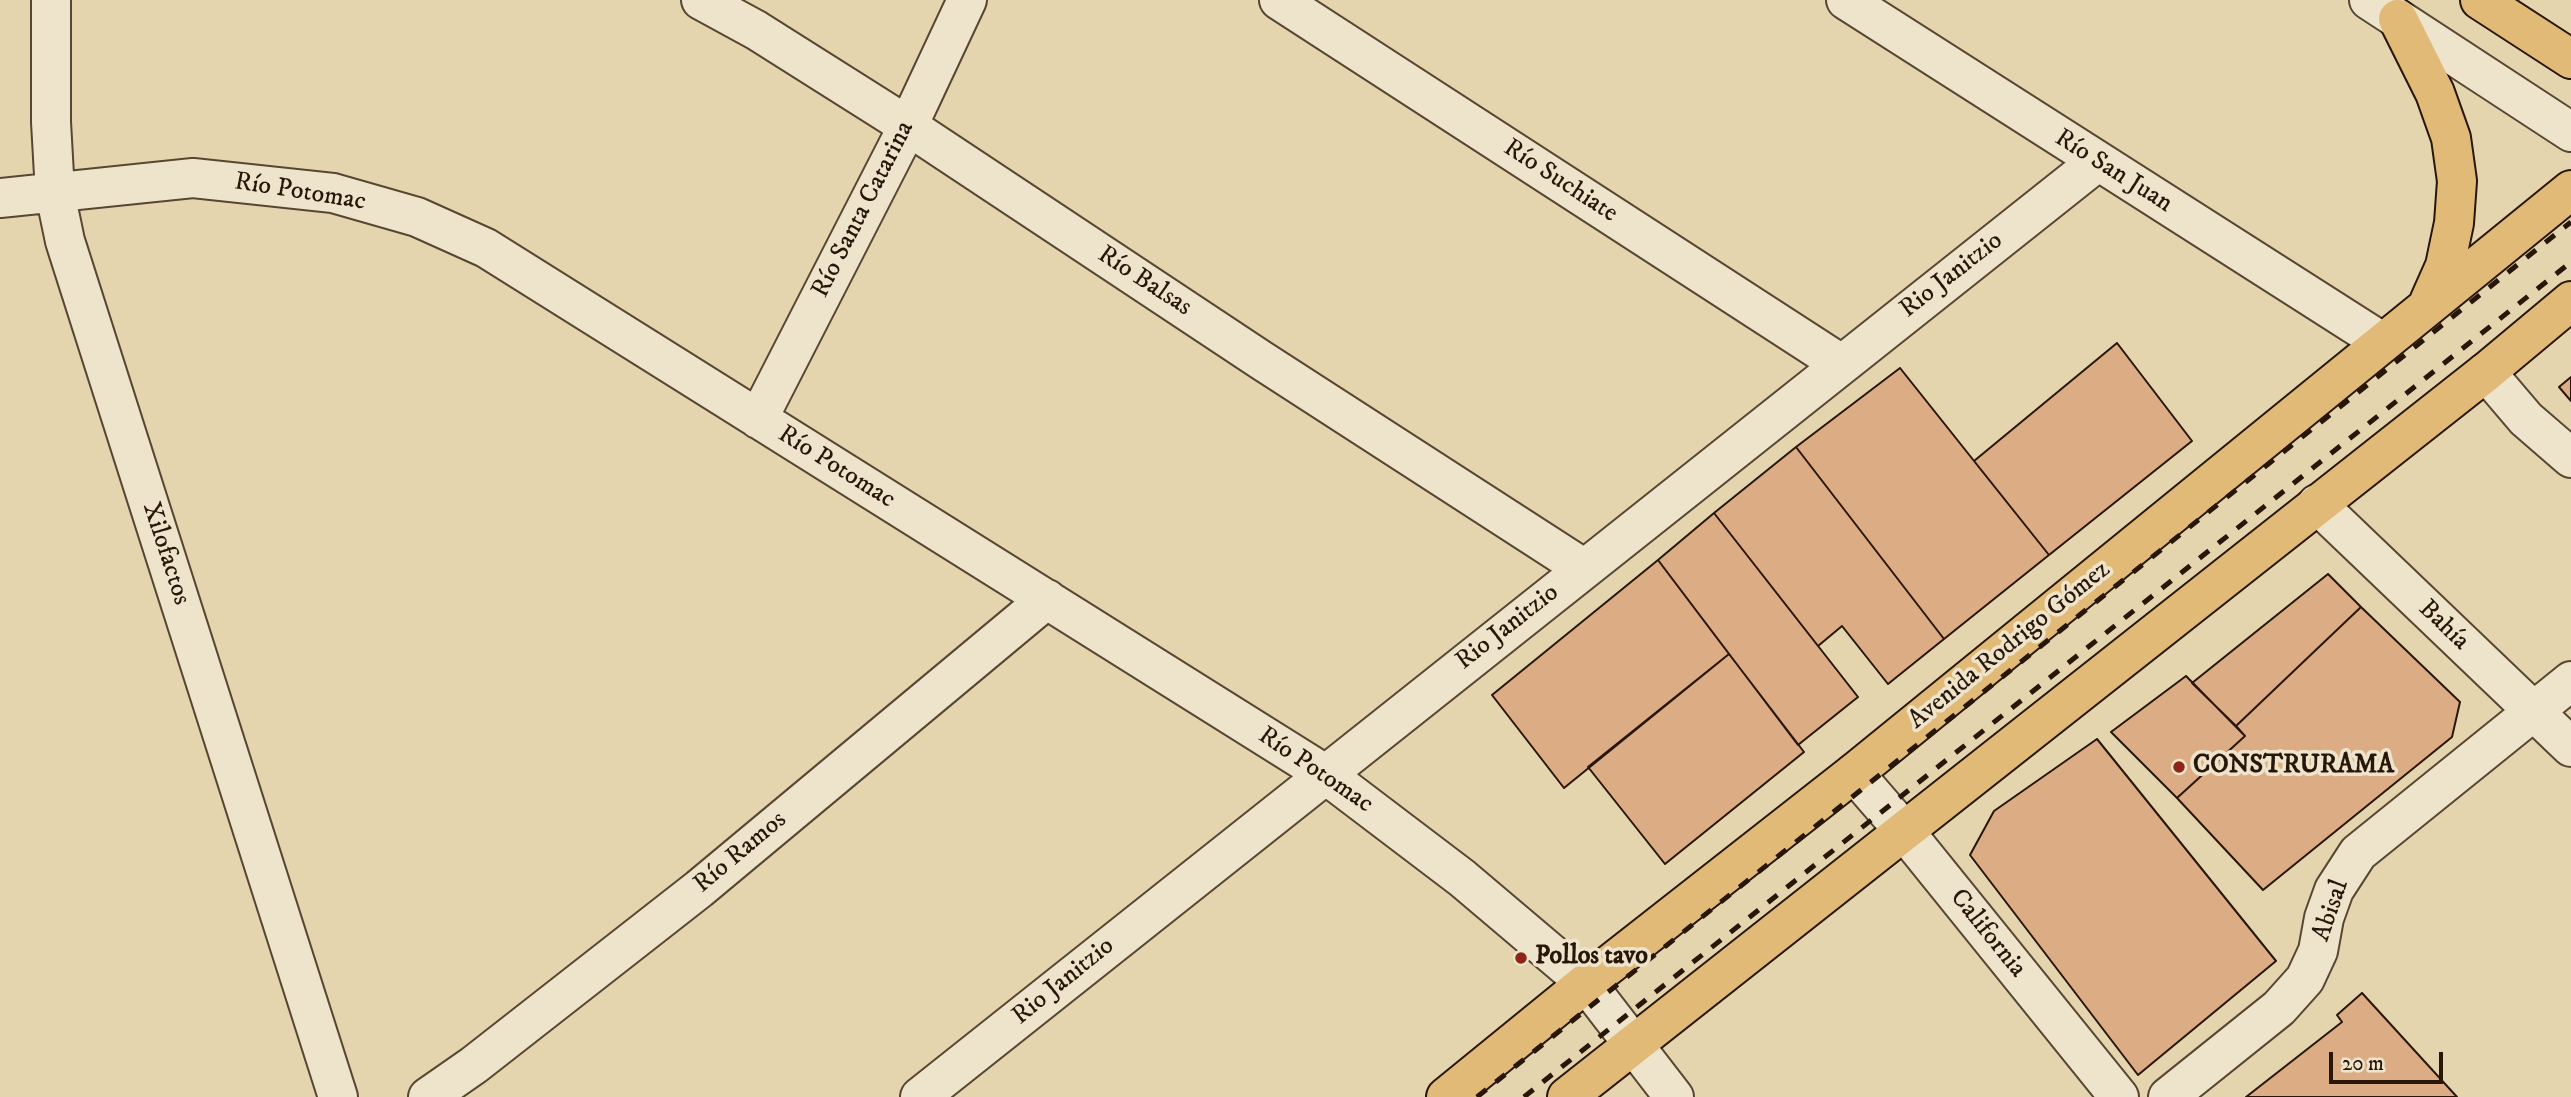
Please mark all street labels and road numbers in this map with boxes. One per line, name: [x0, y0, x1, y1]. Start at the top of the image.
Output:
street label: Río Santa Catarina: [806, 116, 922, 304]
street label: Río San Juan: [2048, 124, 2178, 220]
street label: Río Suchiate: [1497, 133, 1623, 231]
street label: Río Potomac: [232, 167, 368, 219]
street label: Rio Janitzio: [1894, 226, 2010, 326]
street label: Río Balsas: [1091, 240, 1197, 324]
street label: Río Potomac: [772, 420, 900, 516]
street label: Xilofactos: [134, 499, 196, 609]
street label: Avenida Rodrigo Gómez: [1903, 555, 2117, 737]
street label: Rio Janitzio: [1450, 578, 1566, 678]
street label: Bahía: [2411, 594, 2475, 658]
street label: Río Potomac: [1251, 721, 1379, 821]
street label: Río Ramos: [688, 805, 794, 901]
street label: Abisal: [2307, 876, 2357, 946]
street label: California: [1942, 884, 2032, 984]
street label: Rio Janitzio: [1007, 931, 1121, 1033]

